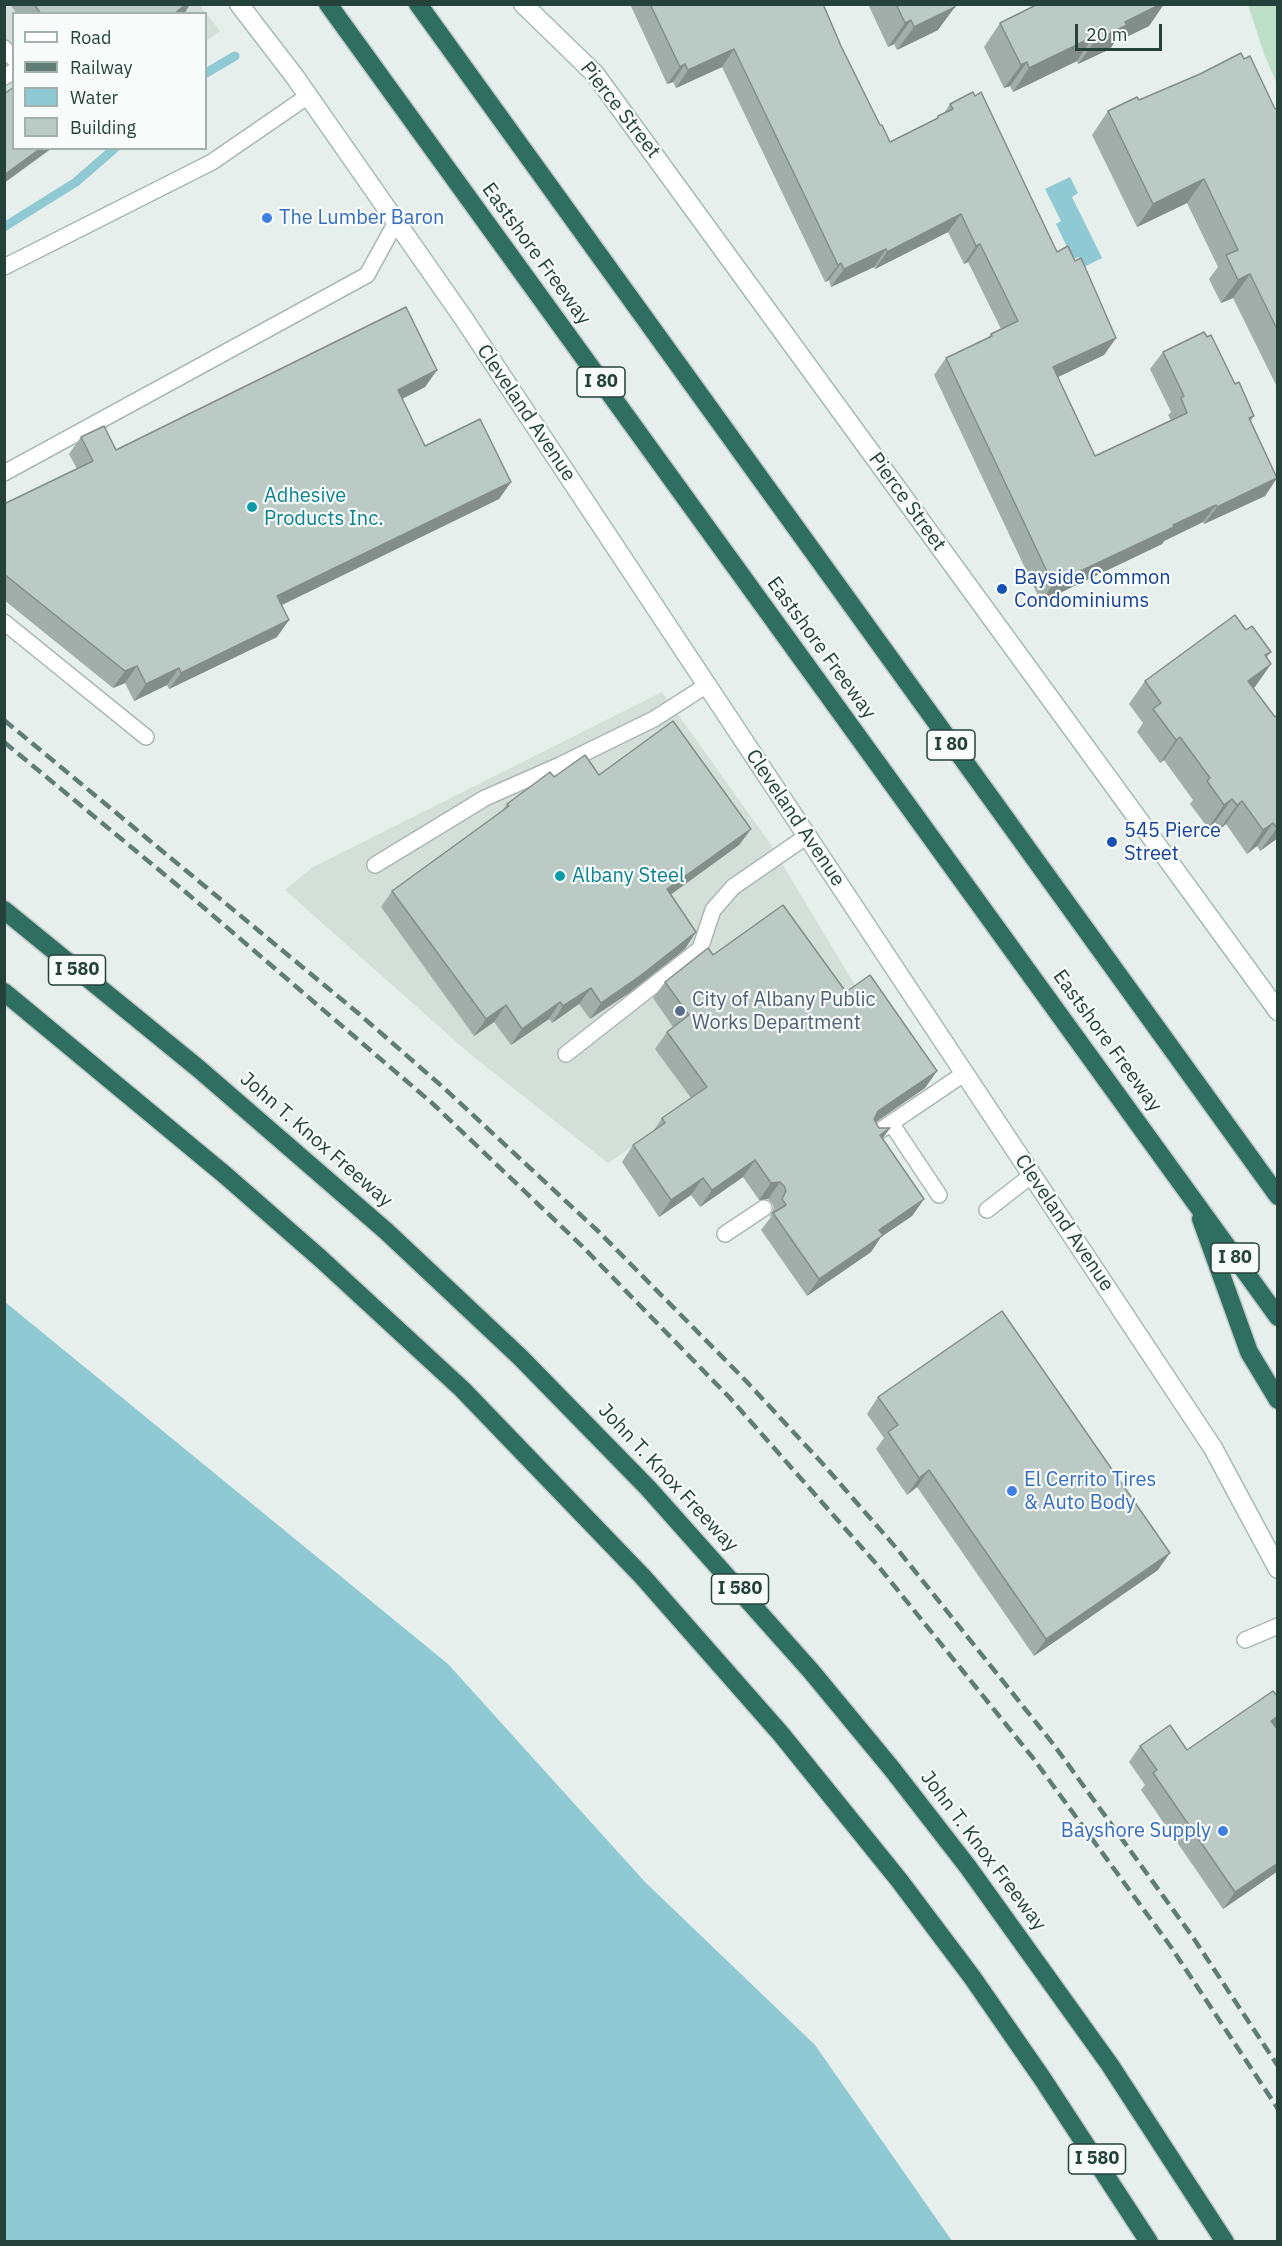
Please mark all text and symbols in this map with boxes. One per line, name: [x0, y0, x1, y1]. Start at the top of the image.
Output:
legend: [12, 12, 207, 150]
scale bar: [1078, 12, 1165, 50]
text: 20 m: [1086, 23, 1128, 46]
text: Road: [70, 26, 111, 49]
text: Railway: [70, 56, 132, 79]
street label: Pierce Street: [575, 57, 665, 163]
text: Water: [70, 86, 118, 109]
text: Building: [70, 116, 136, 139]
street label: Eastshore Freeway: [476, 178, 596, 330]
place label: The Lumber Baron: [279, 206, 444, 230]
marker: The Lumber Baron: [260, 211, 274, 225]
street label: Cleveland Avenue: [471, 340, 581, 486]
road number: I 80: [577, 367, 625, 397]
street label: Pierce Street: [863, 448, 951, 556]
place label: Adhesive Products Inc.: [264, 484, 384, 531]
marker: Adhesive Products Inc.: [245, 500, 259, 514]
place label: Bayside Common Condominiums: [1014, 566, 1171, 613]
street label: Eastshore Freeway: [761, 572, 881, 724]
marker: Bayside Common Condominiums: [995, 582, 1009, 596]
road number: I 80: [927, 730, 975, 760]
street label: Cleveland Avenue: [740, 745, 850, 891]
place label: 545 Pierce Street: [1124, 819, 1221, 866]
marker: 545 Pierce Street: [1105, 835, 1119, 849]
place label: Albany Steel: [572, 864, 684, 888]
marker: Albany Steel: [553, 869, 567, 883]
road number: I 580: [48, 955, 106, 985]
street label: Eastshore Freeway: [1047, 965, 1167, 1117]
place label: City of Albany Public Works Department: [692, 988, 875, 1035]
marker: City of Albany Public Works Department: [673, 1004, 687, 1018]
street label: John T. Knox Freeway: [235, 1067, 397, 1213]
street label: Cleveland Avenue: [1009, 1150, 1119, 1296]
road number: I 80: [1211, 1243, 1259, 1273]
street label: John T. Knox Freeway: [593, 1399, 743, 1557]
place label: El Cerrito Tires & Auto Body: [1024, 1468, 1156, 1515]
marker: El Cerrito Tires & Auto Body: [1005, 1484, 1019, 1498]
road number: I 580: [712, 1574, 768, 1604]
street label: John T. Knox Freeway: [915, 1766, 1051, 1936]
place label: Bayshore Supply: [1061, 1819, 1211, 1843]
marker: Bayshore Supply: [1216, 1824, 1230, 1838]
road number: I 580: [1068, 2144, 1126, 2174]

